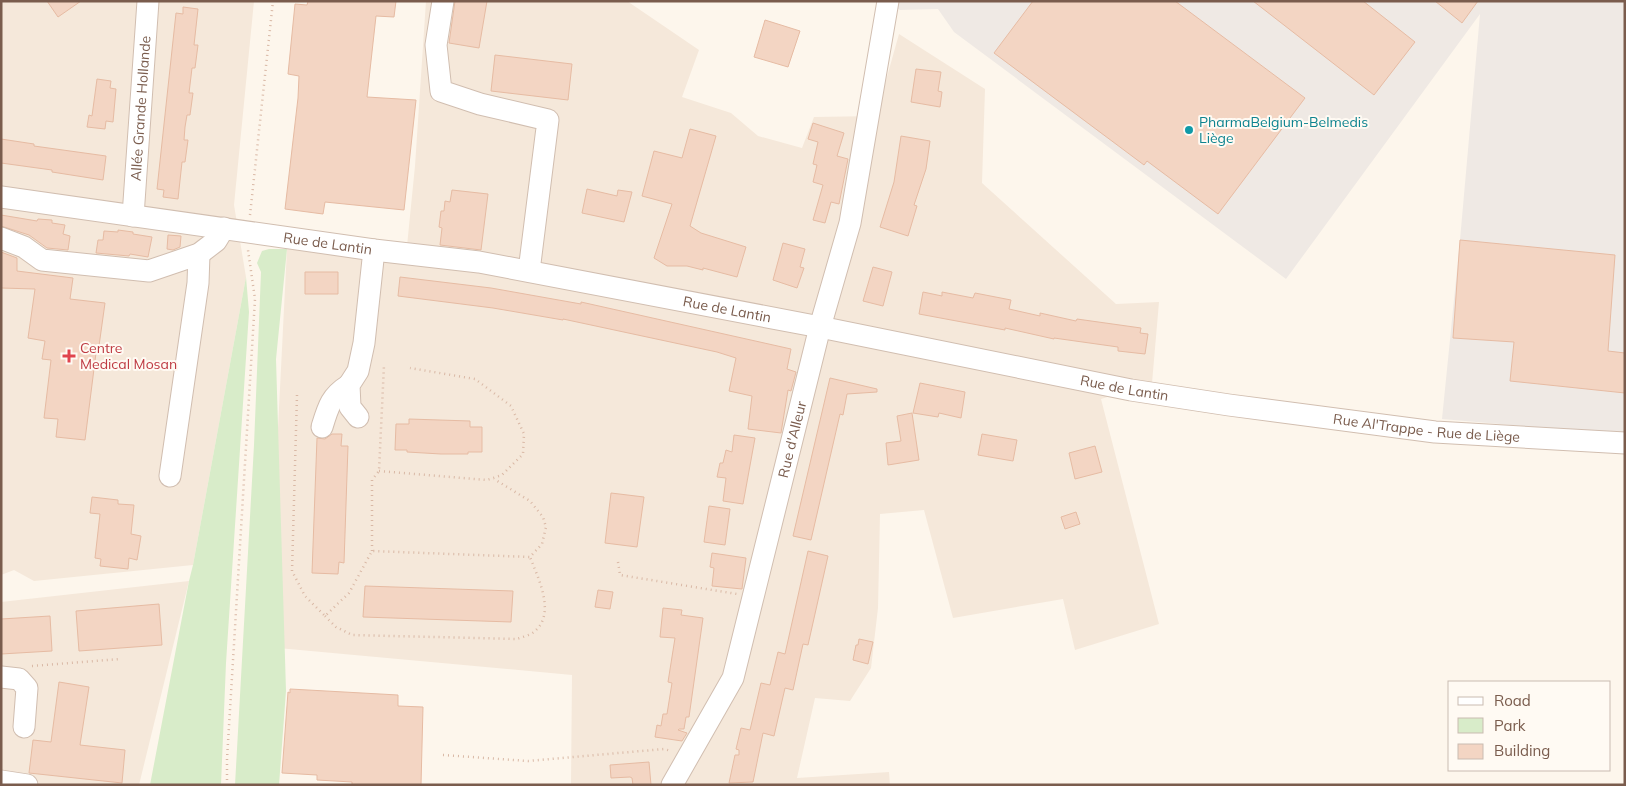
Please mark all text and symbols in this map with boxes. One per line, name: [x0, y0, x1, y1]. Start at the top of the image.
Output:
street label: Allée Grande Hollande: [126, 35, 155, 181]
place label: PharmaBelgium-Belmedis Liège: [1199, 113, 1368, 147]
marker: PharmaBelgium-Belmedis Liège: [1183, 124, 1195, 136]
street label: Rue de Lantin: [282, 228, 373, 259]
street label: Rue de Lantin: [681, 292, 773, 327]
place label: Centre Medical Mosan: [80, 339, 177, 373]
marker: Centre Medical Mosan: [62, 349, 76, 363]
street label: Rue de Lantin: [1079, 371, 1170, 405]
street label: Rue d'Alleur: [774, 398, 811, 480]
street label: Rue Al'Trappe - Rue de Liège: [1332, 410, 1520, 446]
legend: [1448, 681, 1611, 771]
text: Road: [1494, 691, 1531, 710]
text: Park: [1494, 716, 1526, 735]
text: Building: [1494, 741, 1550, 760]

